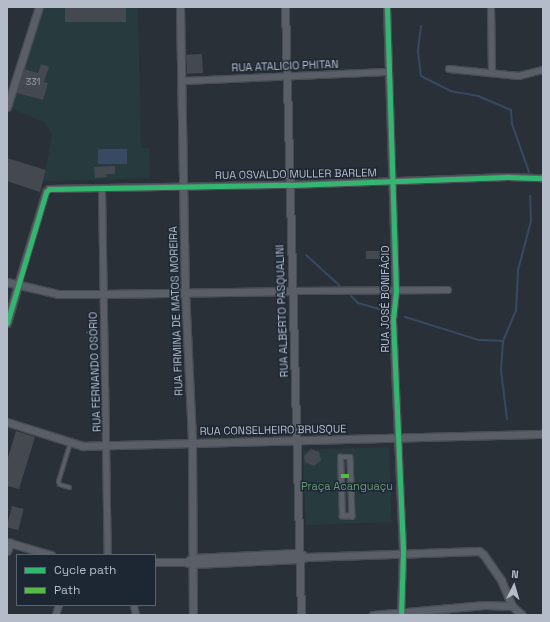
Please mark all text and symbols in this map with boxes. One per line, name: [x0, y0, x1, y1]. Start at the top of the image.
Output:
street label: RUA ATALICIO PHITAN: [231, 58, 339, 74]
house number: 331: [26, 77, 40, 87]
street label: RUA OSVALDO MULLER BARLEM: [215, 166, 377, 182]
street label: RUA FIRMINA DE MATOS MOREIRA: [166, 226, 186, 396]
street label: RUA ALBERTO PASQUALINI: [273, 244, 291, 378]
street label: RUA JOSÉ BONIFÁCIO: [378, 245, 392, 353]
street label: RUA FERNANDO OSÓRIO: [86, 312, 104, 432]
street label: RUA CONSELHEIRO BRUSQUE: [199, 422, 347, 438]
park label: Praça Acanguaçu: [301, 479, 393, 493]
legend: [16, 554, 156, 606]
text: Cycle path: [54, 562, 116, 578]
north arrow: [494, 566, 534, 606]
text: N: [511, 567, 519, 581]
text: Path: [54, 582, 80, 598]

